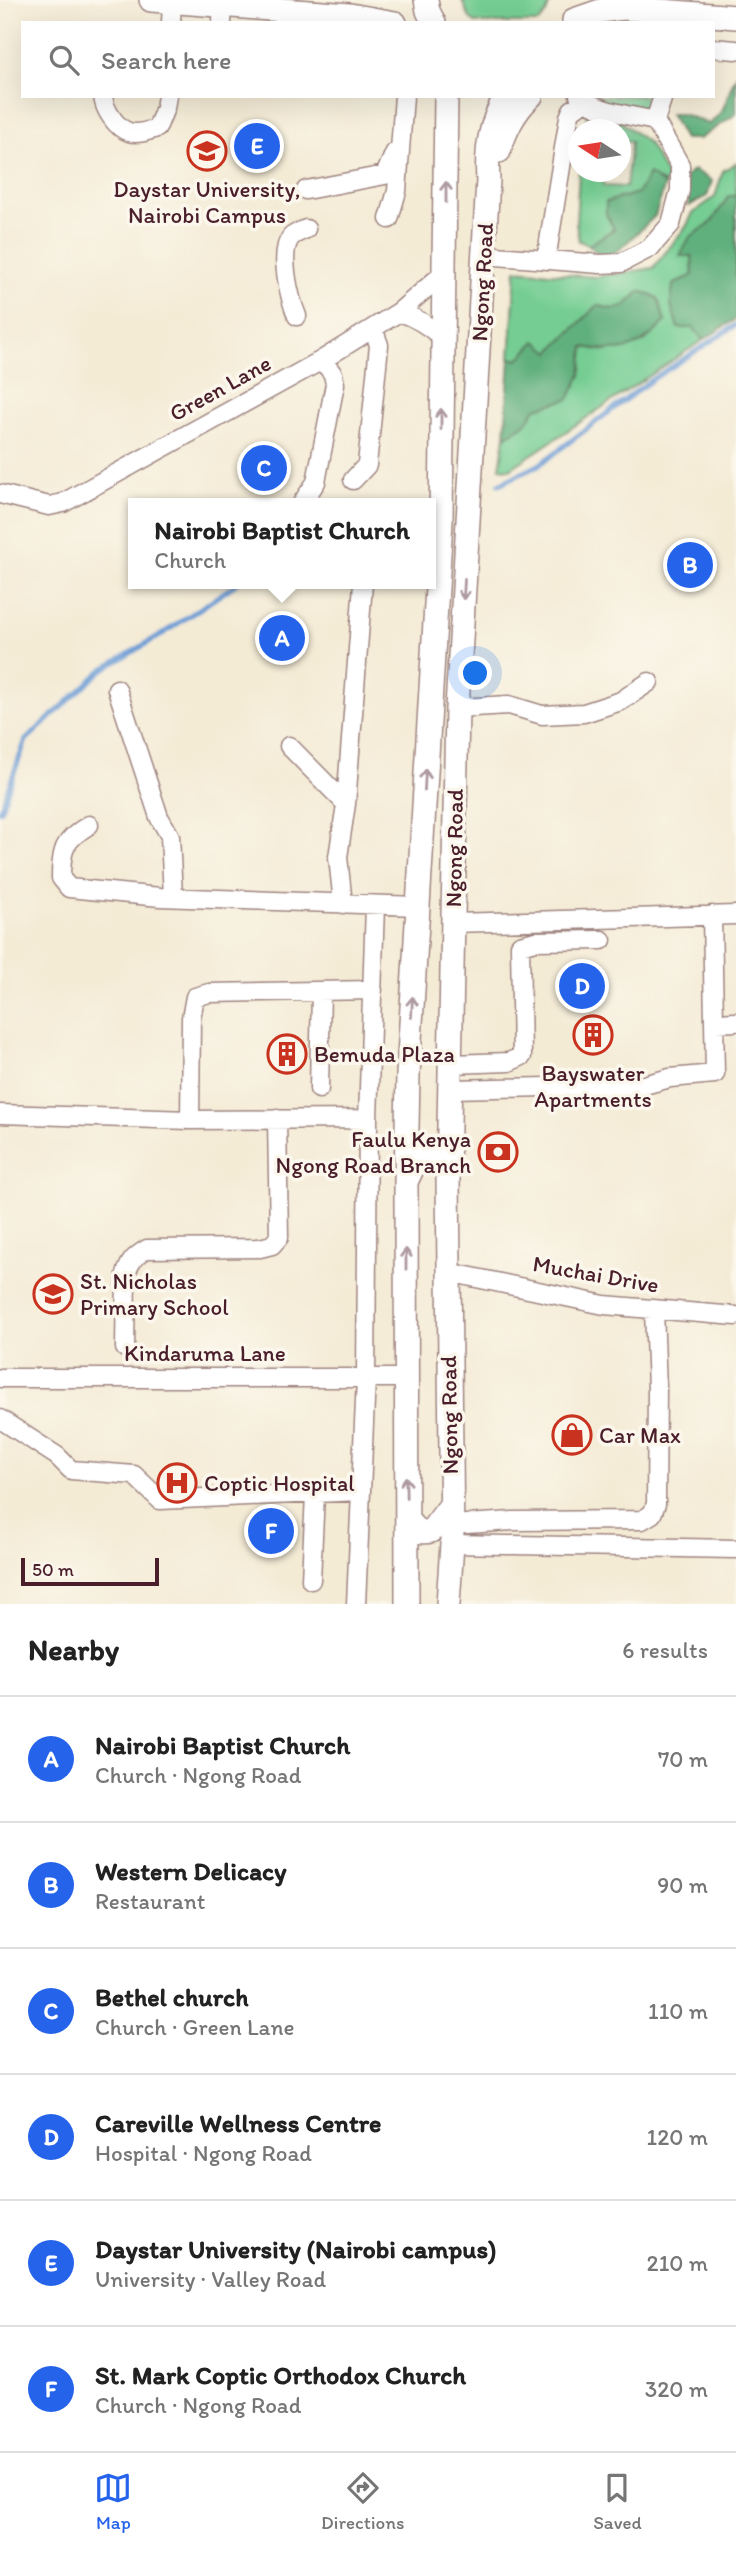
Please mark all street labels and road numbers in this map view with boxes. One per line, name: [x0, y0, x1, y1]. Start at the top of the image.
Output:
street label: Ngong Road: [465, 222, 499, 342]
street label: Green Lane: [164, 349, 276, 427]
street label: Ngong Road: [439, 788, 469, 908]
street label: Muchai Drive: [531, 1249, 661, 1299]
street label: Kindaruma Lane: [124, 1339, 286, 1367]
street label: Ngong Road: [434, 1355, 464, 1475]

